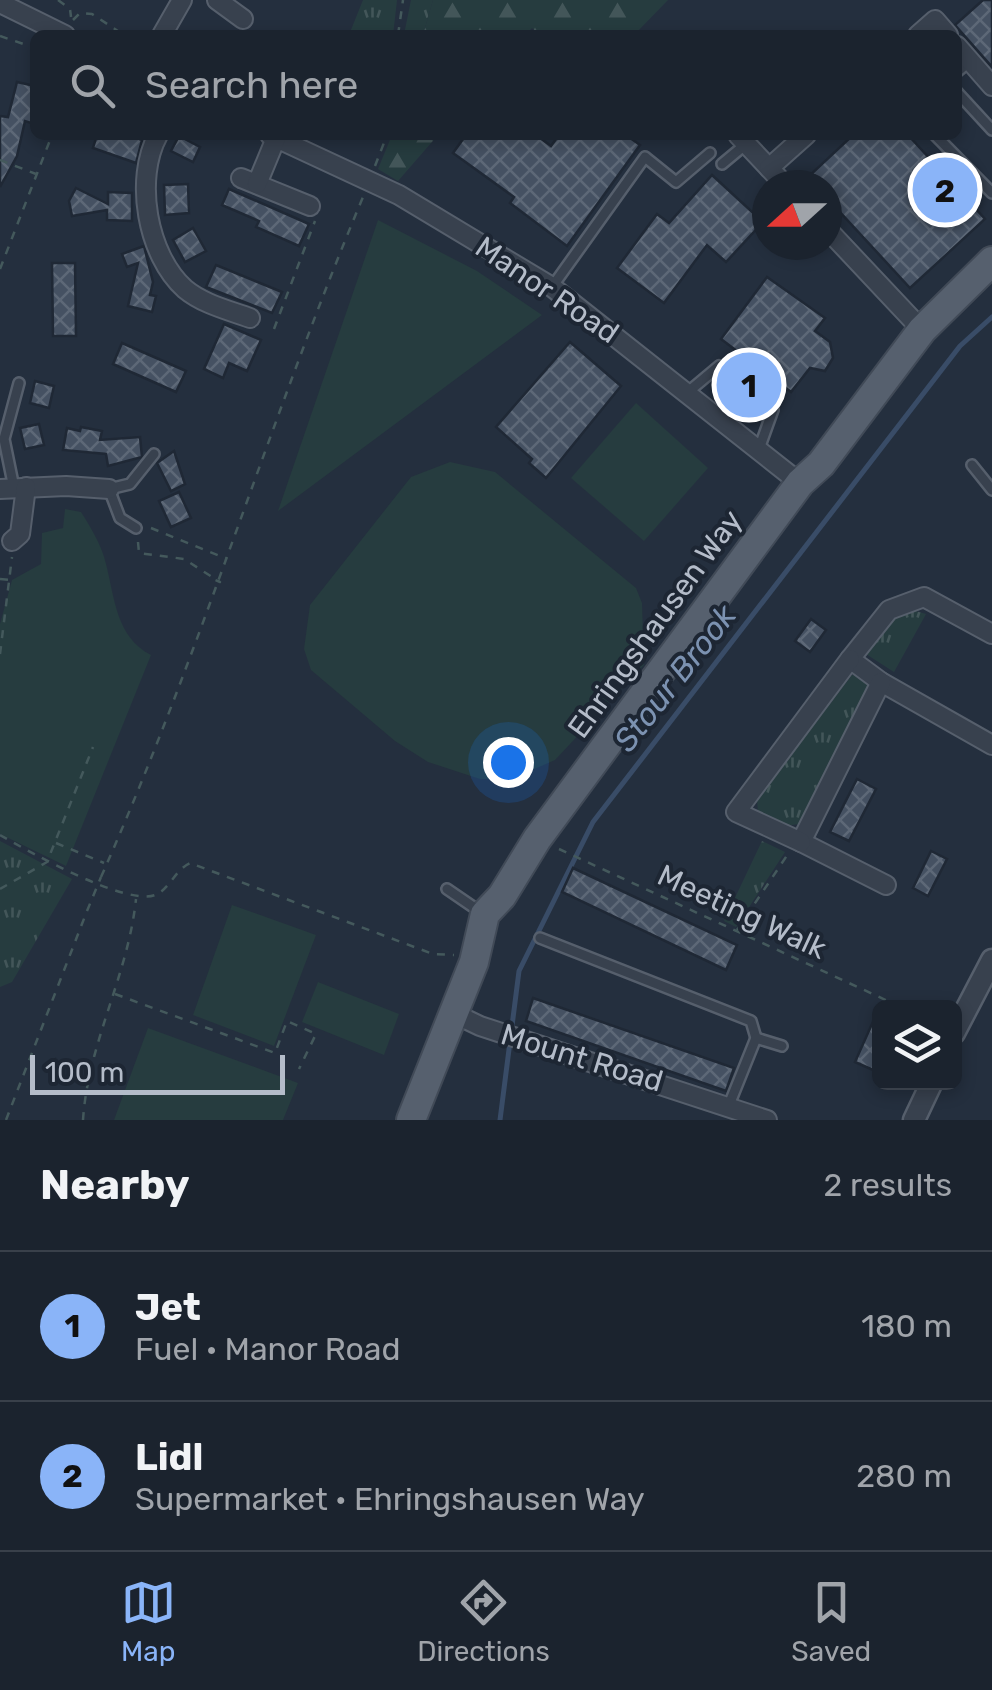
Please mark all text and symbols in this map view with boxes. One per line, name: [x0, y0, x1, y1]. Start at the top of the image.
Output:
search box: [30, 30, 962, 140]
icon: search: [65, 58, 120, 113]
text: Search here: [145, 62, 358, 108]
pin: 2: [912, 152, 978, 228]
north arrow: [752, 170, 842, 260]
street label: Manor Road: [469, 229, 625, 351]
pin: 1: [716, 348, 782, 422]
street label: Ehringshausen Way: [560, 503, 750, 745]
water label: Stour Brook: [606, 597, 744, 759]
your location: [483, 737, 534, 788]
street label: Meeting Walk: [652, 857, 833, 967]
map controls: [872, 1000, 962, 1090]
button: layers: [872, 1000, 962, 1090]
street label: Mount Road: [497, 1016, 667, 1100]
scale bar: [30, 1050, 285, 1094]
text: 100 m: [45, 1056, 124, 1089]
text: Nearby: [40, 1160, 190, 1210]
text: 2 results: [823, 1166, 952, 1204]
text: Jet: [135, 1284, 201, 1330]
text: 1: [65, 1307, 80, 1345]
text: 180 m: [861, 1307, 952, 1345]
text: Fuel · Manor Road: [135, 1330, 401, 1368]
text: Lidl: [135, 1434, 203, 1480]
text: 2: [62, 1457, 83, 1495]
text: 280 m: [856, 1457, 952, 1495]
text: Supermarket · Ehringshausen Way: [135, 1480, 645, 1518]
tab: Map: [121, 1575, 176, 1668]
tab: Directions: [417, 1575, 550, 1668]
tab: Saved: [791, 1575, 871, 1668]

